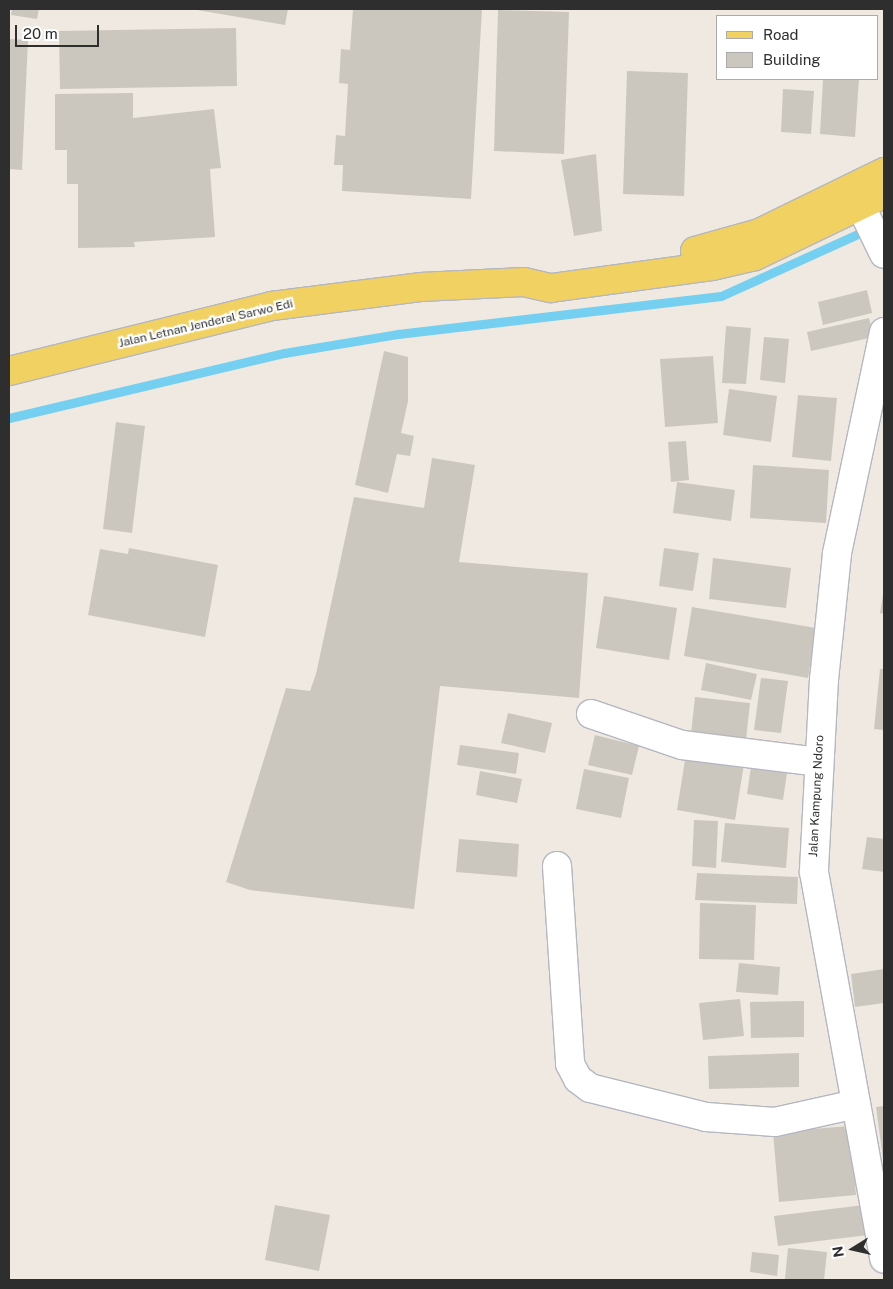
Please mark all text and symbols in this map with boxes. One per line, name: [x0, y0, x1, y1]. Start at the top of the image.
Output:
scale bar: [18, 15, 101, 47]
legend: [716, 15, 878, 80]
text: 20 m: [23, 25, 58, 42]
text: Road: [763, 26, 799, 43]
text: Building: [763, 51, 821, 68]
street label: Jalan Letnan Jenderal Sarwo Edi: [117, 297, 295, 351]
street label: Jalan Kampung Ndoro: [807, 735, 827, 857]
north arrow: [828, 1224, 878, 1274]
text: N: [829, 1245, 847, 1258]

